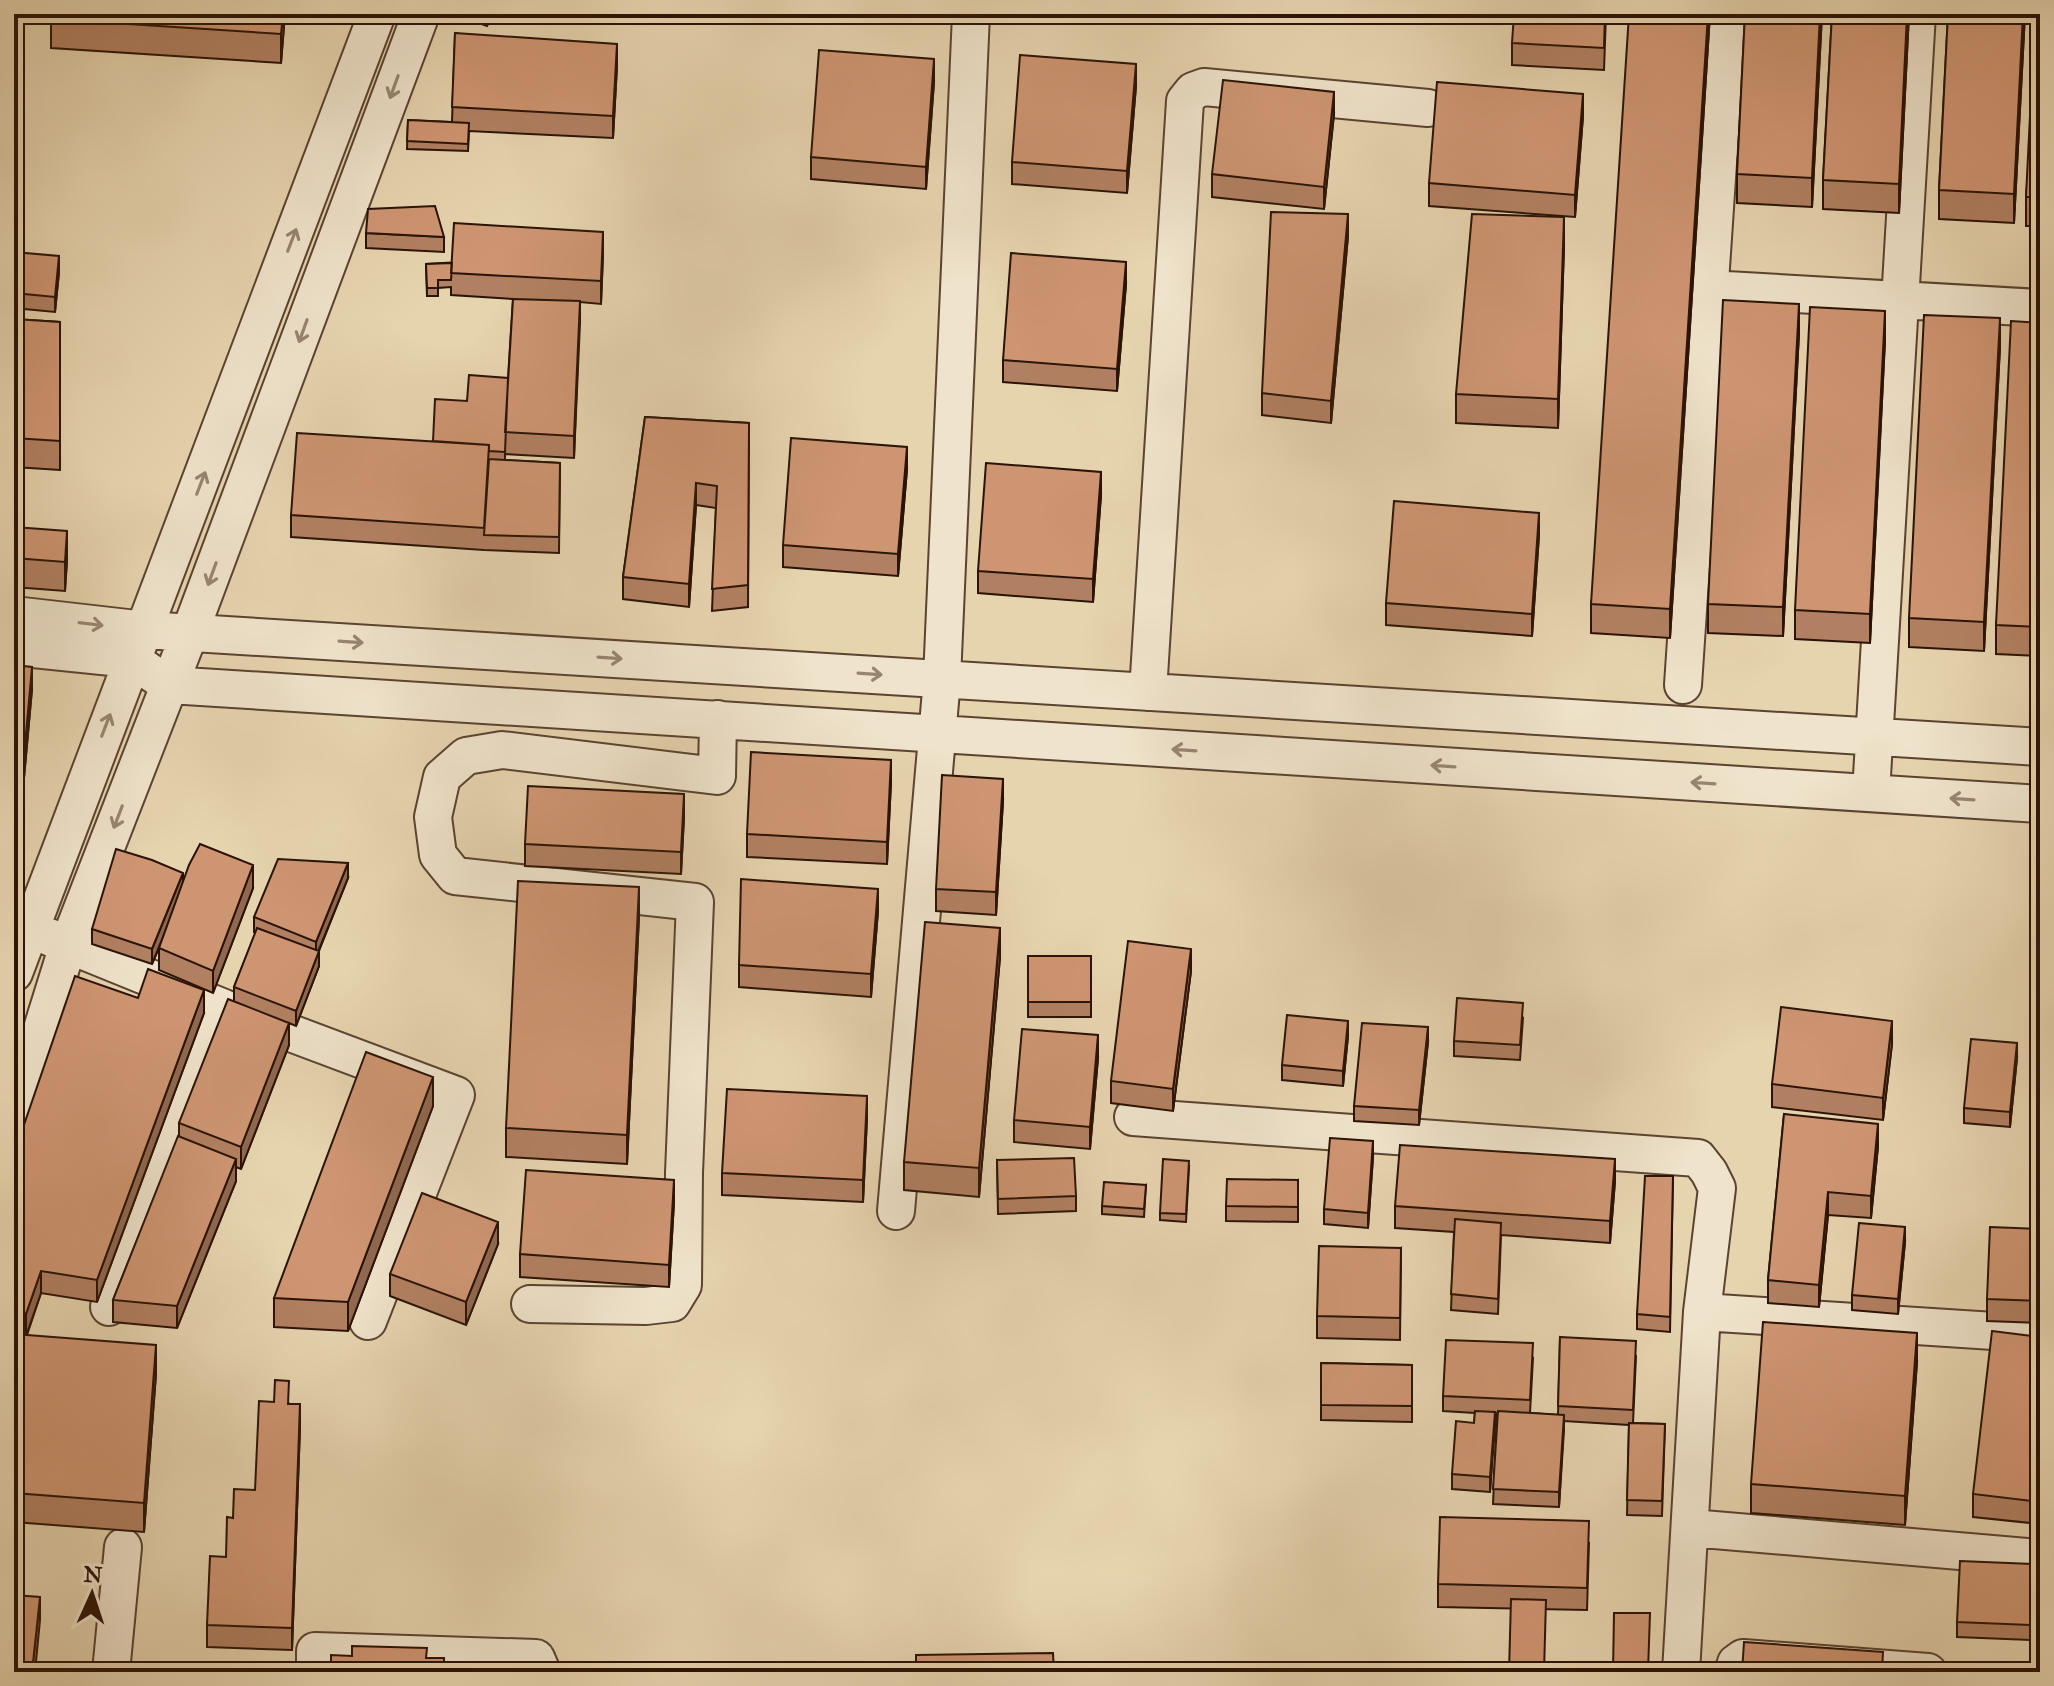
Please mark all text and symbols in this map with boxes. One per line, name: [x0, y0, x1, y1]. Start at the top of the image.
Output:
one-way arrow: [386, 74, 400, 99]
one-way arrow: [286, 228, 300, 253]
one-way arrow: [295, 318, 309, 343]
one-way arrow: [195, 471, 209, 496]
one-way arrow: [204, 561, 218, 586]
one-way arrow: [78, 616, 104, 631]
one-way arrow: [337, 635, 364, 650]
one-way arrow: [596, 651, 623, 666]
one-way arrow: [856, 667, 883, 682]
one-way arrow: [100, 713, 114, 738]
one-way arrow: [1171, 742, 1198, 757]
one-way arrow: [1430, 758, 1457, 773]
one-way arrow: [1690, 775, 1717, 790]
one-way arrow: [1949, 791, 1976, 806]
one-way arrow: [110, 804, 124, 829]
north arrow: [52, 1554, 132, 1634]
text: N: [83, 1561, 103, 1589]

